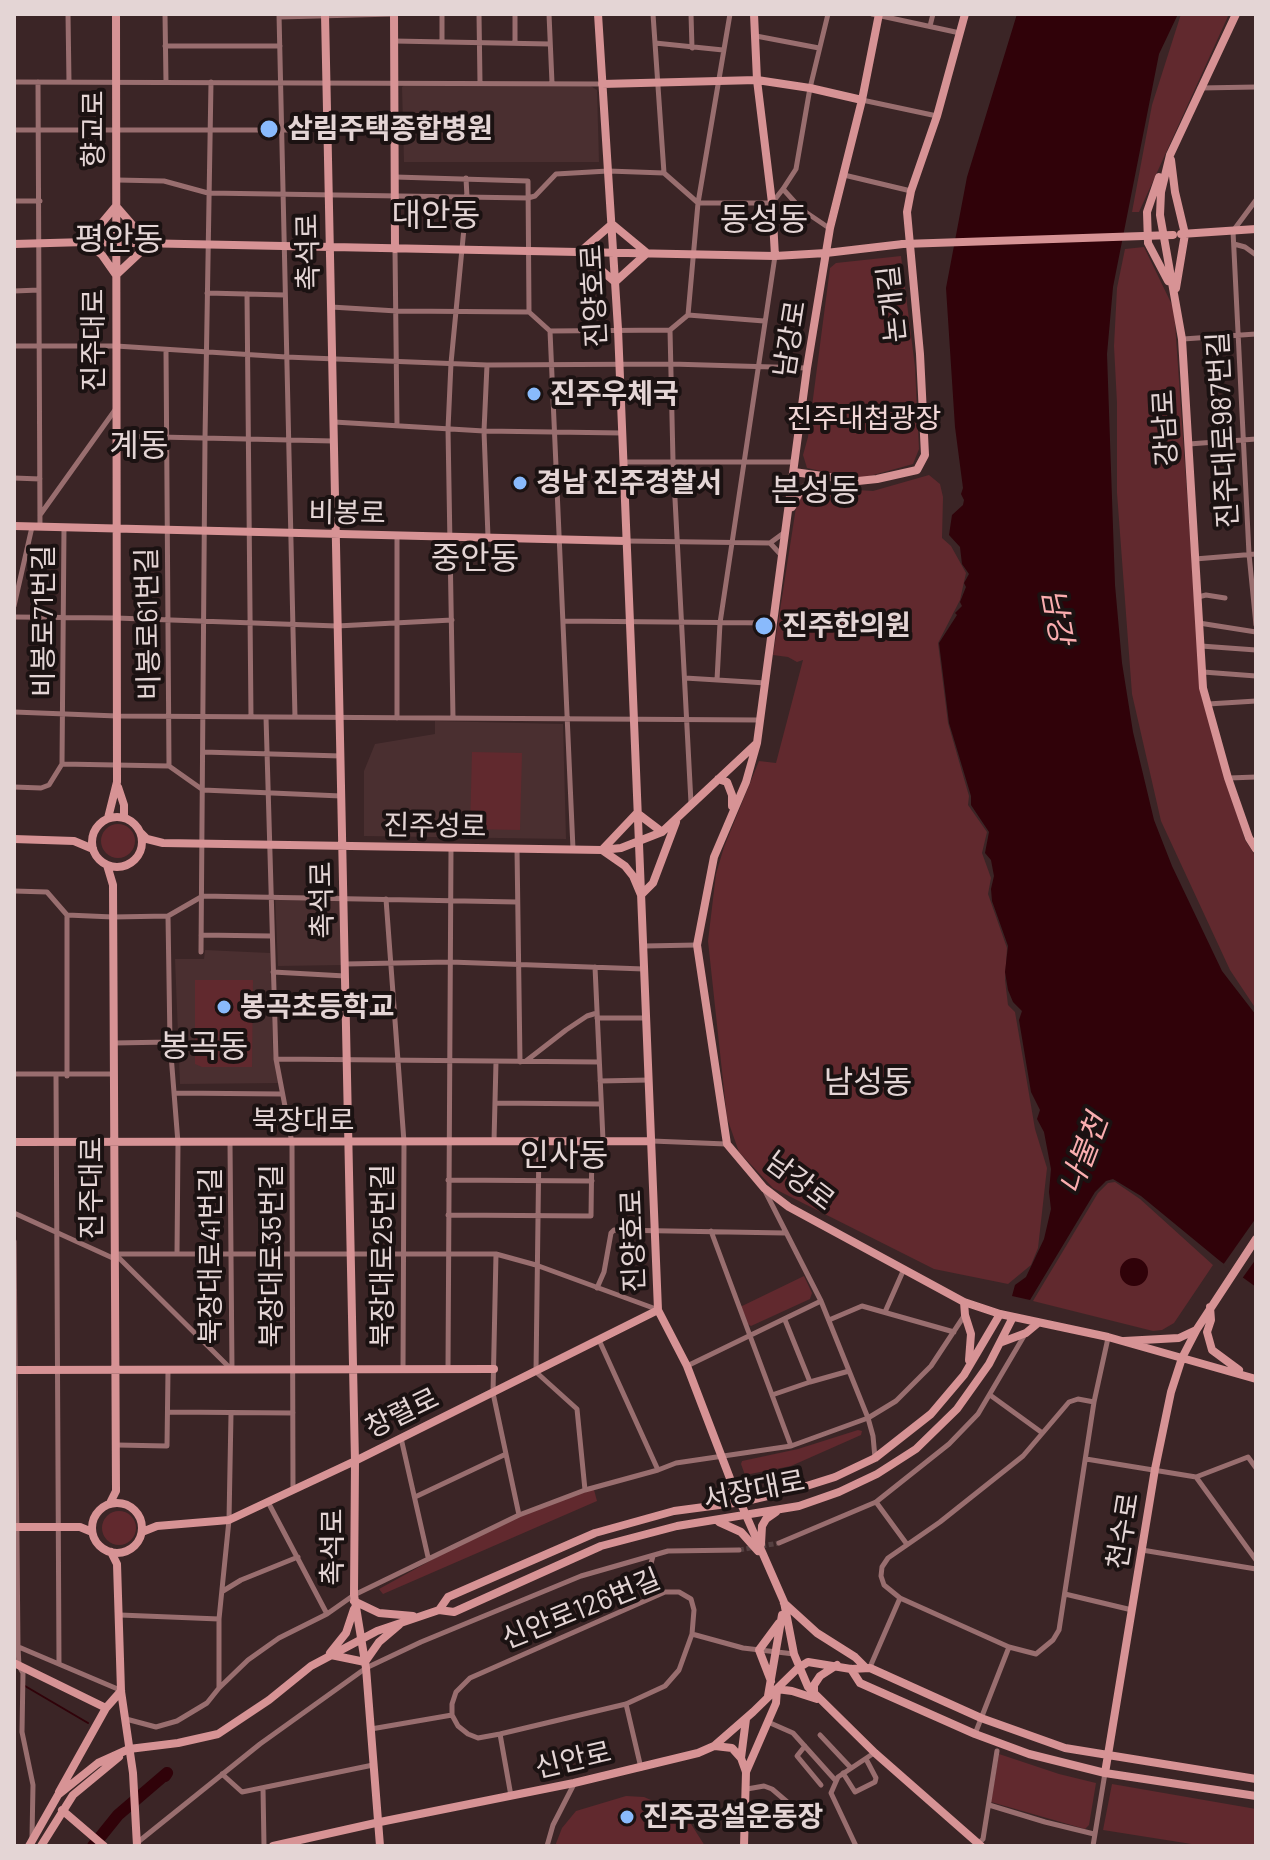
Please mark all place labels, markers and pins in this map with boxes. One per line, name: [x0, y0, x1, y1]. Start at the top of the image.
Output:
place label: 삼림주택종합병원: [287, 112, 493, 146]
marker: 삼림주택종합병원: [258, 118, 280, 140]
place label: 진주우체국: [550, 377, 679, 411]
marker: 진주우체국: [525, 385, 543, 403]
place label: 경남 진주경찰서: [536, 466, 722, 500]
marker: 경남 진주경찰서: [511, 474, 529, 492]
place label: 진주한의원: [782, 609, 911, 643]
marker: 진주한의원: [753, 615, 775, 637]
place label: 봉곡초등학교: [240, 990, 395, 1024]
marker: 봉곡초등학교: [215, 998, 233, 1016]
place label: 진주공설운동장: [643, 1800, 823, 1834]
marker: 진주공설운동장: [618, 1808, 636, 1826]

